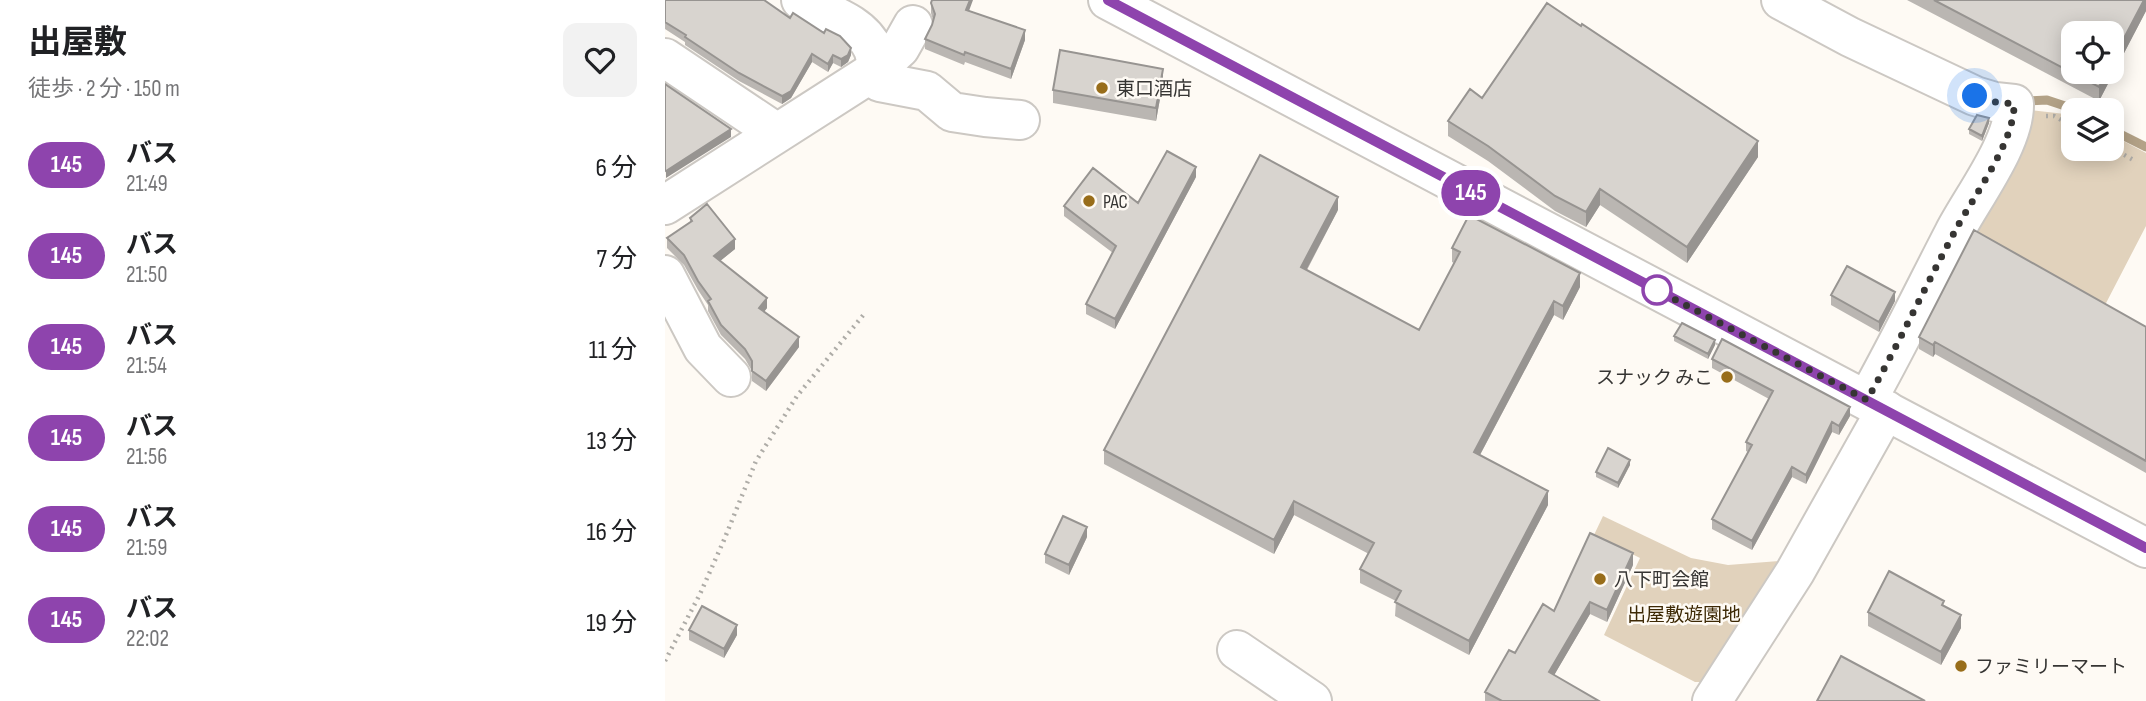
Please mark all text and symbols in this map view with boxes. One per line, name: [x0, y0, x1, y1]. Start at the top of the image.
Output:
map controls: [2061, 21, 2124, 161]
button: locate: [2061, 21, 2124, 84]
text: 出屋敷: [28, 23, 127, 63]
button: heart: [563, 23, 637, 97]
text: 徒歩 · 2 分 · 150 m: [28, 75, 180, 103]
place label: 東口酒店: [1116, 78, 1192, 101]
your location: [1957, 78, 1992, 113]
marker: 東口酒店: [1094, 80, 1110, 96]
button: layers: [2061, 98, 2124, 161]
text: バス: [126, 139, 178, 170]
text: 145: [51, 150, 82, 179]
text: 6 分: [595, 153, 637, 184]
text: 21:49: [126, 170, 168, 198]
line badge: 145: [1431, 170, 1511, 216]
text: 145: [1455, 178, 1487, 207]
place label: PAC: [1103, 191, 1128, 214]
marker: PAC: [1081, 193, 1097, 209]
text: バス: [126, 230, 178, 261]
text: 145: [51, 241, 82, 270]
text: 7 分: [596, 244, 637, 275]
text: 21:50: [126, 261, 167, 289]
unlabelled marker: [1642, 275, 1672, 305]
text: バス: [126, 321, 178, 352]
text: 145: [51, 332, 82, 361]
text: 11 分: [589, 335, 637, 366]
text: 21:54: [126, 352, 167, 380]
place label: スナック みこ: [1596, 367, 1713, 390]
marker: スナック みこ: [1719, 369, 1735, 385]
text: バス: [126, 412, 178, 443]
text: 145: [51, 423, 82, 452]
text: 13 分: [587, 426, 637, 457]
text: 21:56: [126, 443, 167, 471]
text: バス: [126, 503, 178, 534]
text: 145: [51, 514, 82, 543]
text: 16 分: [586, 517, 637, 548]
text: 21:59: [126, 534, 167, 562]
place label: 八下町会館: [1614, 569, 1709, 592]
marker: 八下町会館: [1592, 571, 1608, 587]
text: バス: [126, 594, 178, 625]
park label: 出屋敷遊園地: [1627, 604, 1741, 627]
text: 145: [51, 605, 82, 634]
text: 19 分: [586, 608, 637, 639]
text: 22:02: [126, 625, 169, 653]
place label: ファミリーマート: [1975, 656, 2127, 679]
marker: ファミリーマート: [1953, 658, 1969, 674]

